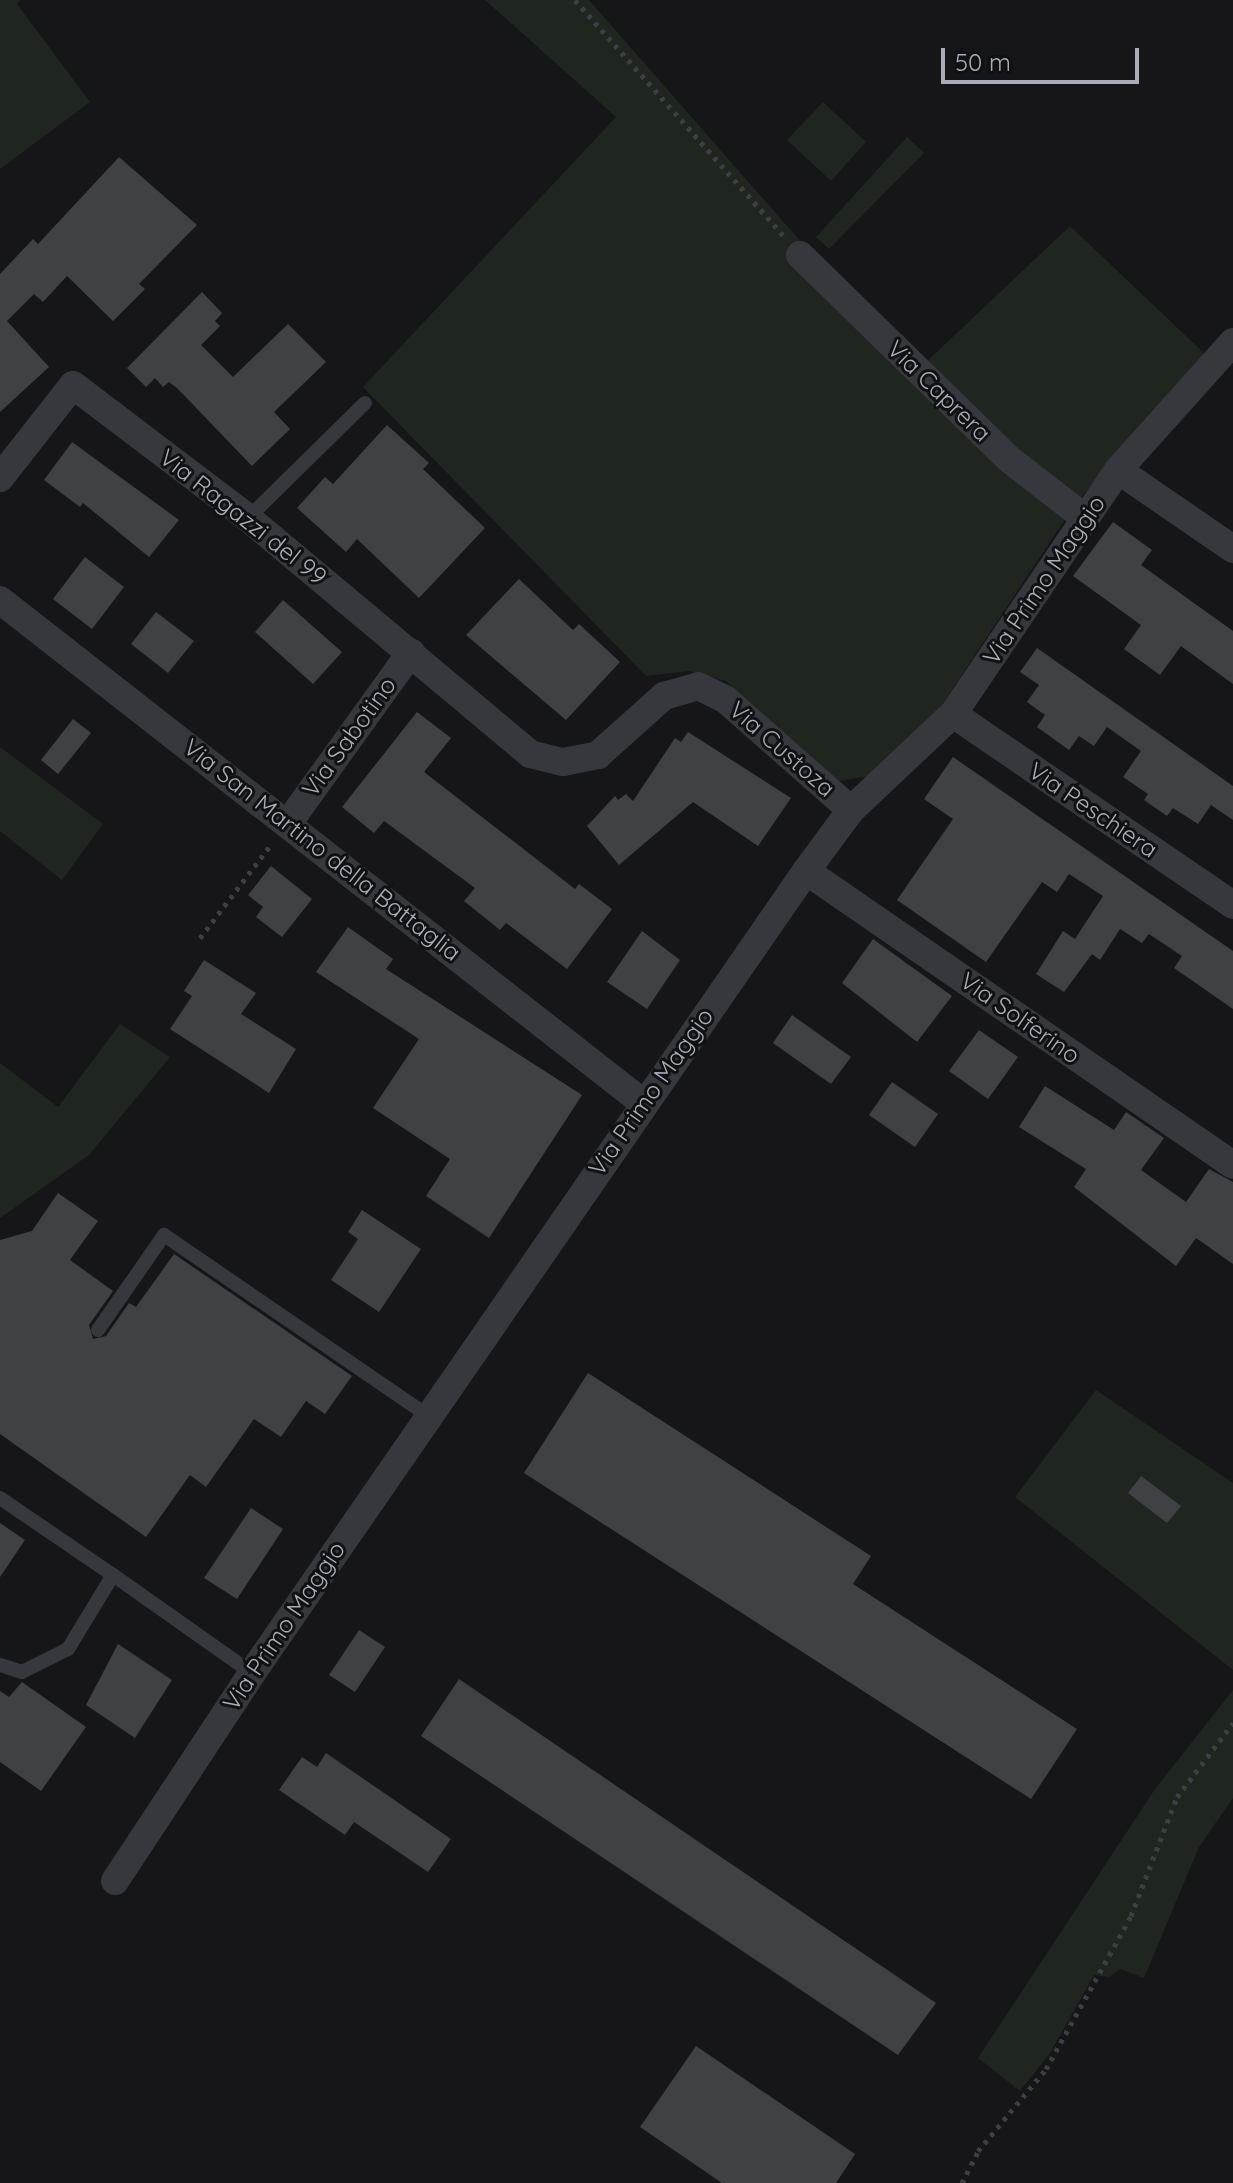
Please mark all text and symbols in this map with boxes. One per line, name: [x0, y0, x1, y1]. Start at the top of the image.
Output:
scale bar: [945, 32, 1143, 82]
text: 50 m: [955, 47, 1011, 77]
street label: Via Caprera: [881, 335, 997, 447]
street label: Via Ragazzi del 99: [154, 443, 332, 591]
street label: Via Primo Maggio: [977, 490, 1111, 670]
street label: Via Sabotino: [296, 672, 402, 802]
street label: Via Custoza: [723, 695, 841, 803]
street label: Via San Martino della Battaglia: [178, 733, 466, 967]
street label: Via Peschiera: [1023, 756, 1163, 864]
street label: Via Solferino: [955, 966, 1085, 1070]
street label: Via Primo Maggio: [582, 1003, 720, 1181]
street label: Via Primo Maggio: [217, 1536, 351, 1716]

